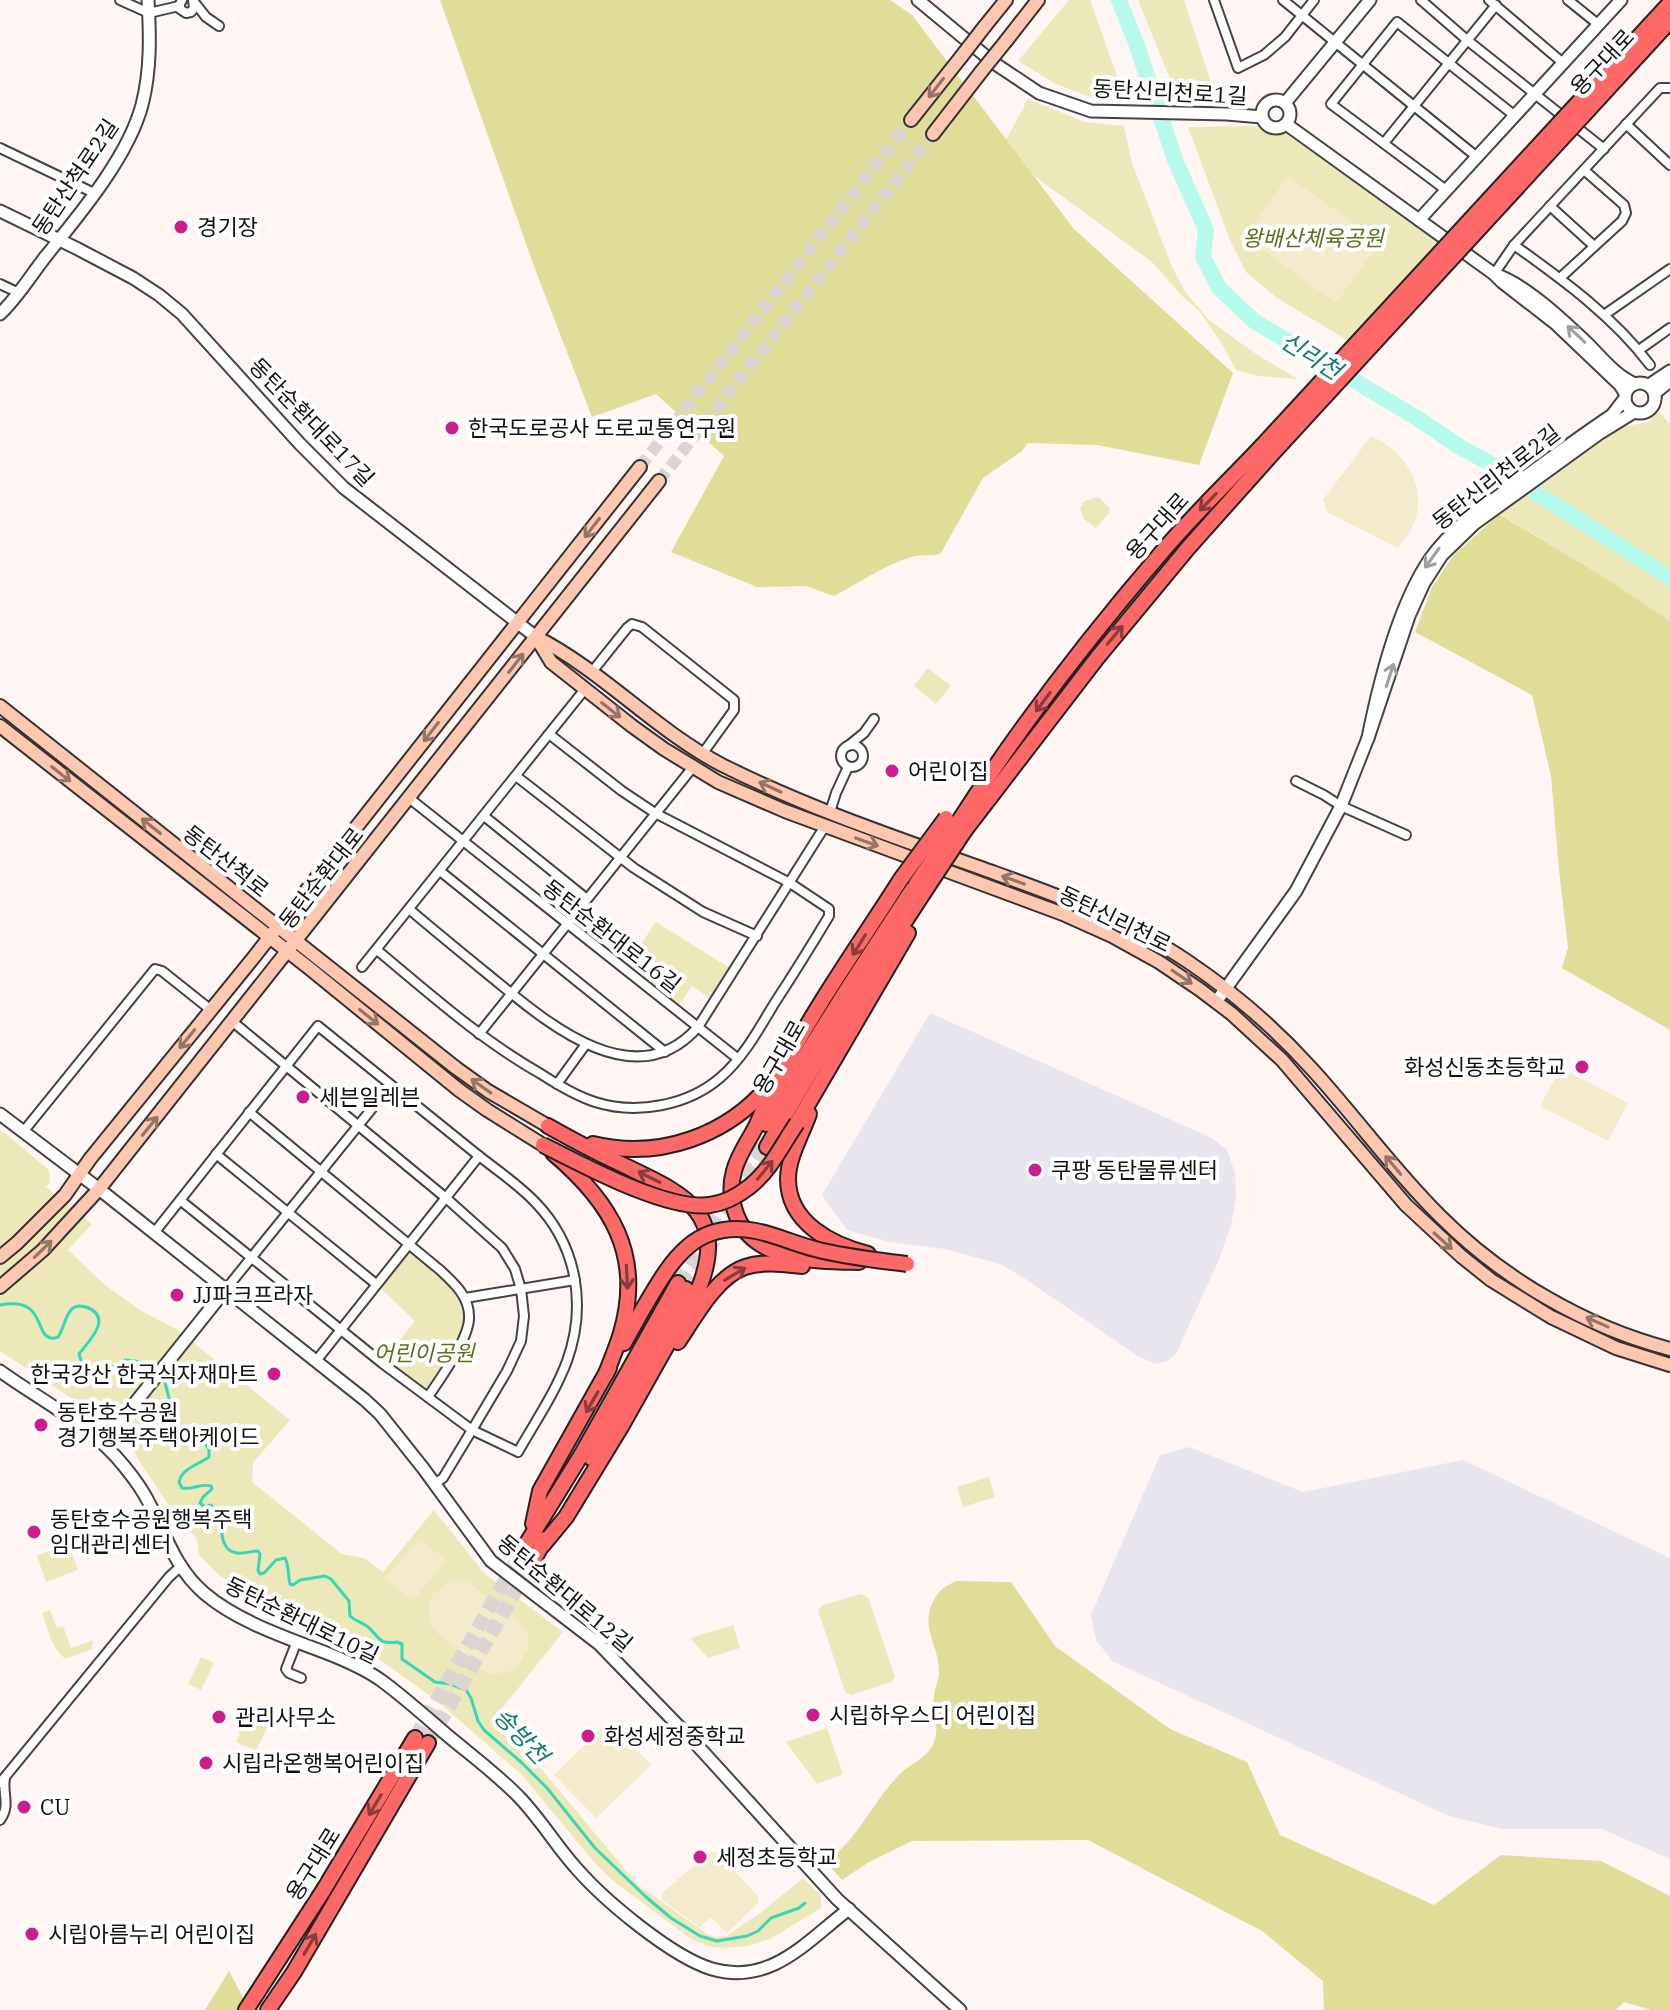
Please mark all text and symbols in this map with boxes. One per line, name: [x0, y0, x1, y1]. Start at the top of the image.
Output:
street label: 용구대로: [1563, 22, 1640, 101]
street label: 동탄신리천로1길: [1092, 73, 1248, 110]
one-way arrow: [927, 77, 945, 98]
street label: 동탄산척로2길: [25, 113, 124, 241]
place label: 경기장: [197, 212, 258, 241]
marker: 경기장: [172, 218, 190, 236]
park label: 왕배산체육공원: [1242, 223, 1386, 252]
water label: 신리천: [1275, 324, 1351, 388]
one-way arrow: [1567, 325, 1587, 343]
street label: 동탄순환대로17길: [244, 351, 381, 492]
place label: 한국도로공사 도로교통연구원: [468, 413, 736, 442]
street label: 동탄신리천로2길: [1426, 417, 1566, 536]
marker: 한국도로공사 도로교통연구원: [443, 419, 461, 437]
street label: 용구대로: [1119, 486, 1194, 565]
one-way arrow: [1199, 492, 1218, 512]
one-way arrow: [583, 517, 601, 538]
one-way arrow: [1424, 546, 1440, 568]
one-way arrow: [1106, 626, 1124, 646]
one-way arrow: [507, 653, 525, 674]
one-way arrow: [1384, 663, 1398, 688]
one-way arrow: [1034, 691, 1051, 712]
one-way arrow: [600, 701, 621, 718]
one-way arrow: [422, 721, 440, 742]
place label: 어린이집: [908, 756, 989, 785]
marker: 어린이집: [883, 762, 901, 780]
one-way arrow: [50, 766, 71, 783]
one-way arrow: [759, 779, 783, 794]
one-way arrow: [141, 817, 161, 835]
street label: 동탄산척로: [178, 818, 275, 903]
street label: 동탄순환대로: [272, 821, 369, 934]
one-way arrow: [854, 835, 879, 850]
one-way arrow: [1001, 871, 1026, 886]
street label: 동탄순환대로16길: [537, 872, 687, 999]
street label: 동탄신리천로: [1054, 879, 1176, 958]
one-way arrow: [850, 933, 867, 955]
one-way arrow: [1171, 969, 1193, 985]
one-way arrow: [358, 1009, 379, 1026]
street label: 용구대로: [746, 1014, 811, 1099]
one-way arrow: [179, 1028, 196, 1049]
place label: 화성신동초등학교: [1404, 1052, 1566, 1081]
marker: 화성신동초등학교: [1573, 1058, 1591, 1076]
one-way arrow: [471, 1078, 493, 1094]
place label: 세븐일레븐: [319, 1082, 420, 1111]
marker: 세븐일레븐: [294, 1088, 312, 1106]
one-way arrow: [141, 1116, 158, 1137]
place label: 쿠팡 동탄물류센터: [1051, 1155, 1218, 1184]
one-way arrow: [1385, 1155, 1403, 1175]
one-way arrow: [756, 1160, 773, 1181]
marker: 쿠팡 동탄물류센터: [1026, 1161, 1044, 1179]
one-way arrow: [638, 1169, 661, 1184]
one-way arrow: [1432, 1231, 1452, 1249]
one-way arrow: [33, 1240, 53, 1259]
one-way arrow: [620, 1263, 635, 1290]
one-way arrow: [723, 1266, 746, 1282]
place label: JJ파크프라자: [193, 1280, 314, 1309]
marker: JJ파크프라자: [168, 1286, 186, 1304]
one-way arrow: [1585, 1314, 1610, 1329]
park label: 어린이공원: [373, 1338, 476, 1367]
place label: 한국강산 한국식자재마트: [30, 1359, 258, 1388]
marker: 한국강산 한국식자재마트: [265, 1365, 283, 1383]
one-way arrow: [584, 1389, 599, 1413]
place label: 동탄호수공원 경기행복주택아케이드: [57, 1397, 259, 1451]
marker: 동탄호수공원 경기행복주택아케이드: [32, 1416, 50, 1434]
place label: 동탄호수공원행복주택 임대관리센터: [50, 1504, 252, 1558]
marker: 동탄호수공원행복주택 임대관리센터: [25, 1523, 43, 1541]
street label: 동탄순환대로12길: [492, 1527, 639, 1658]
street label: 동탄순환대로10길: [220, 1570, 384, 1669]
water label: 송방천: [487, 1700, 558, 1773]
place label: 시립하우스디 어린이집: [829, 1700, 1037, 1729]
place label: 관리사무소: [235, 1702, 336, 1731]
marker: 시립하우스디 어린이집: [804, 1706, 822, 1724]
marker: 관리사무소: [210, 1708, 228, 1726]
place label: 화성세정중학교: [604, 1721, 746, 1750]
marker: 화성세정중학교: [579, 1727, 597, 1745]
place label: 시립라온행복어린이집: [222, 1748, 424, 1777]
marker: 시립라온행복어린이집: [197, 1754, 215, 1772]
place label: CU: [40, 1792, 70, 1821]
one-way arrow: [367, 1793, 383, 1816]
marker: CU: [15, 1798, 33, 1816]
street label: 용구대로: [279, 1822, 346, 1906]
place label: 세정초등학교: [716, 1842, 837, 1871]
marker: 세정초등학교: [691, 1848, 709, 1866]
place label: 시립아름누리 어린이집: [48, 1919, 256, 1948]
marker: 시립아름누리 어린이집: [23, 1925, 41, 1943]
one-way arrow: [302, 1933, 318, 1956]

